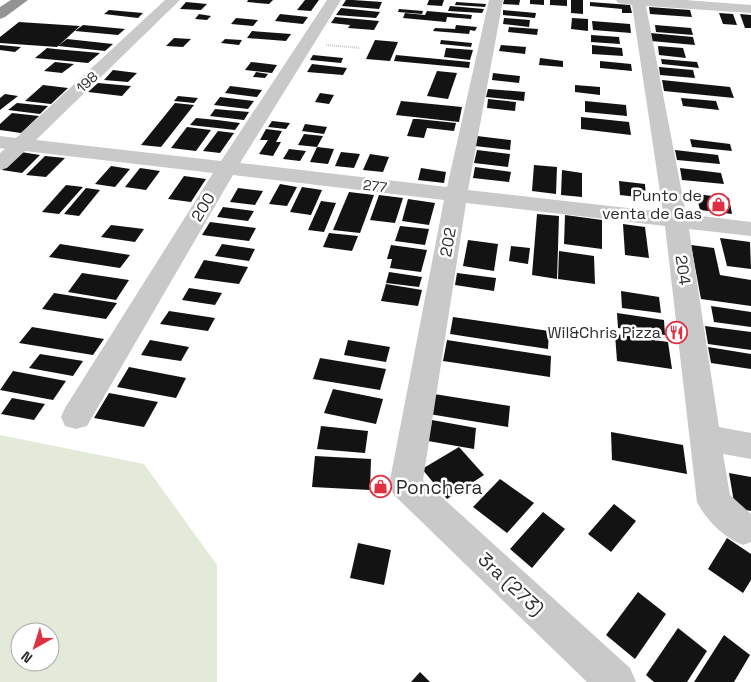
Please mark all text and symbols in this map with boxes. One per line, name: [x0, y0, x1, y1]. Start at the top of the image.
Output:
street label: 198: [72, 67, 102, 96]
street label: 277: [362, 176, 388, 196]
place label: Punto de venta de Gas: [602, 185, 702, 224]
street label: 200: [186, 189, 220, 225]
shop icon: Punto de venta de Gas: [706, 192, 730, 216]
street label: 202: [435, 226, 461, 258]
street label: 204: [671, 254, 695, 286]
restaurant icon: Wil&Chris Pizza: [665, 320, 689, 344]
place label: Wil&Chris Pizza: [548, 322, 661, 343]
shop icon: Ponchera: [368, 475, 392, 499]
place label: Ponchera: [396, 475, 483, 500]
street label: 3ra (273): [473, 547, 549, 621]
north arrow: [10, 622, 60, 672]
text: N: [18, 647, 36, 667]

